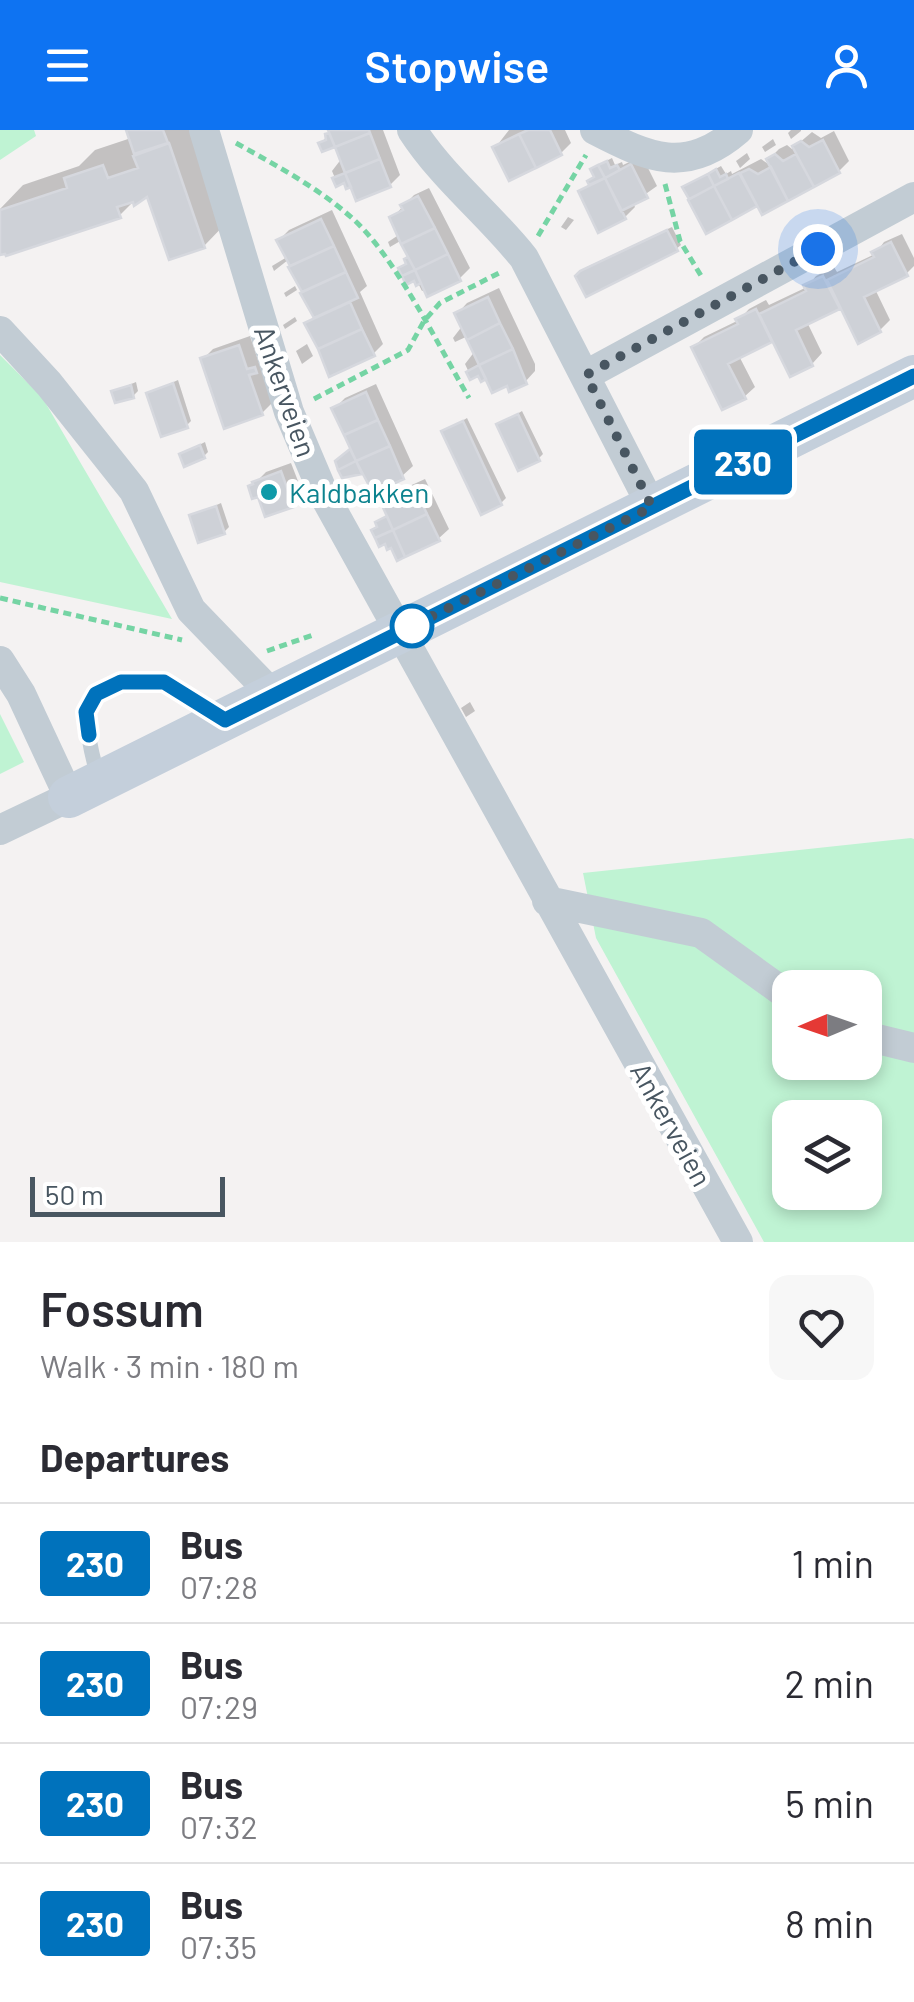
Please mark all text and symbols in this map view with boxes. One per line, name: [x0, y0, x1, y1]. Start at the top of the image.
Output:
icon: menu: [40, 38, 95, 93]
text: Stopwise: [365, 38, 549, 92]
icon: person: [819, 38, 874, 93]
your location: [793, 224, 843, 274]
street label: Ankerveien: [248, 321, 324, 461]
line badge: 230: [686, 430, 800, 494]
text: 230: [714, 441, 772, 483]
place label: Kaldbakken: [289, 475, 429, 509]
marker: Kaldbakken: [258, 481, 280, 503]
unlabelled marker: [391, 605, 433, 647]
north arrow: [772, 970, 882, 1080]
map controls: [772, 970, 882, 1210]
street label: Ankerveien: [624, 1056, 720, 1192]
button: layers: [772, 1100, 882, 1210]
scale bar: [30, 1172, 225, 1216]
text: 50 m: [45, 1177, 104, 1211]
button: heart: [769, 1275, 874, 1380]
text: Fossum: [40, 1279, 204, 1337]
text: Walk · 3 min · 180 m: [40, 1346, 299, 1384]
text: Departures: [40, 1434, 229, 1480]
text: Bus: [180, 1521, 243, 1567]
text: 1 min: [792, 1540, 874, 1586]
text: 230: [66, 1542, 124, 1584]
text: 07:28: [180, 1567, 258, 1605]
text: Bus: [180, 1641, 243, 1687]
text: 2 min: [784, 1660, 874, 1706]
text: 230: [66, 1662, 124, 1704]
text: 07:29: [180, 1687, 258, 1725]
text: Bus: [180, 1761, 243, 1807]
text: 5 min: [785, 1780, 874, 1826]
text: 230: [66, 1782, 124, 1824]
text: 07:32: [180, 1807, 258, 1845]
text: Bus: [180, 1881, 243, 1927]
text: 8 min: [785, 1900, 874, 1946]
text: 230: [66, 1902, 124, 1944]
text: 07:35: [180, 1927, 257, 1965]

